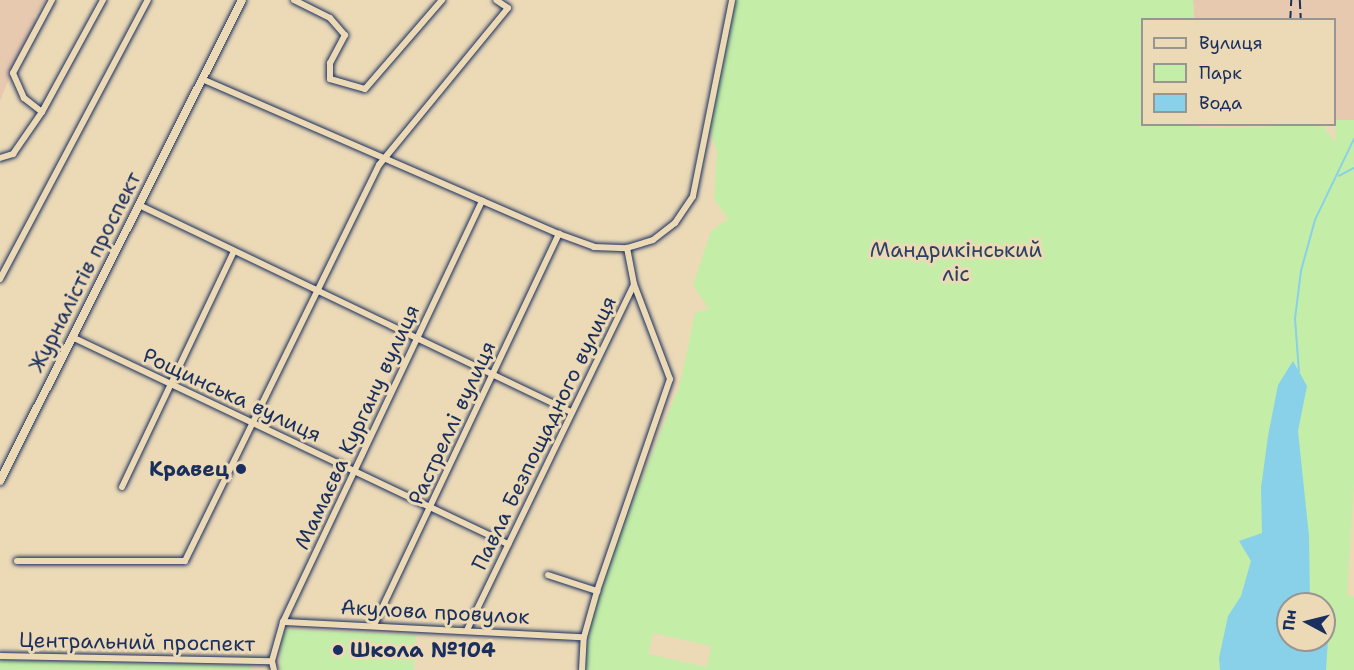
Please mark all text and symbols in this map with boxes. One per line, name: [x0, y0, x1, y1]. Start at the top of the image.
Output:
legend: [1141, 18, 1336, 126]
text: Вулиця: [1199, 31, 1263, 55]
text: Парк: [1199, 61, 1242, 85]
text: Вода: [1199, 91, 1242, 115]
street label: Журналістів проспект: [24, 168, 146, 376]
park label: Мандрикінський ліс: [870, 237, 1042, 287]
street label: Павла Безпощадного вулиця: [466, 292, 622, 574]
street label: Мамаєва Кургану вулиця: [289, 301, 425, 553]
street label: Растреллі вулиця: [403, 337, 501, 509]
street label: Рощинська вулиця: [139, 343, 325, 447]
place label: Кравец: [149, 456, 229, 482]
marker: Кравец: [234, 462, 248, 476]
north arrow: [1276, 592, 1336, 652]
street label: Акулова провулок: [340, 594, 530, 630]
text: Пн: [1278, 608, 1301, 632]
street label: Центральний проспект: [19, 627, 255, 657]
place label: Школа №104: [350, 637, 496, 663]
marker: Школа №104: [331, 643, 345, 657]

